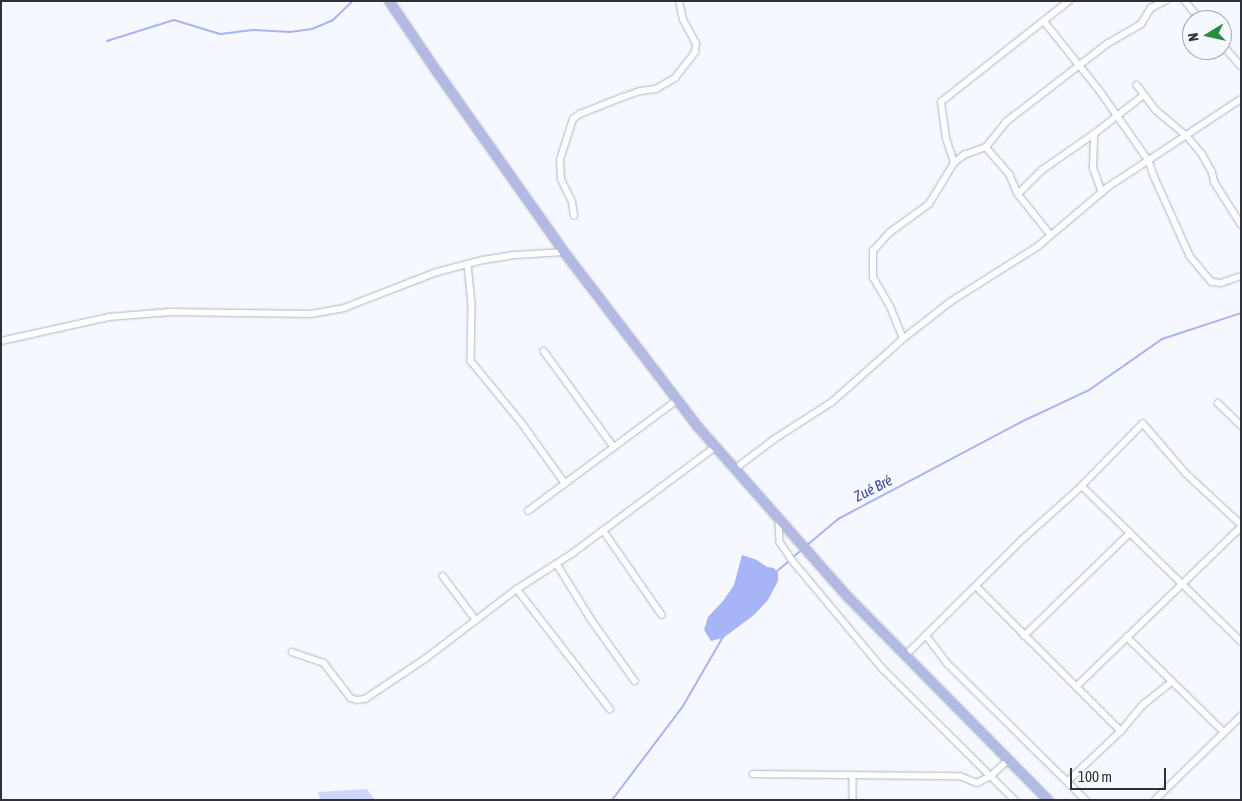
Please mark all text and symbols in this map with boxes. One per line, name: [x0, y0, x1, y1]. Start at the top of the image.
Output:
north arrow: [1182, 10, 1232, 60]
text: N: [1185, 32, 1202, 43]
water label: Zué Bré: [851, 471, 895, 505]
scale bar: [1072, 758, 1168, 790]
text: 100 m: [1078, 768, 1112, 785]

